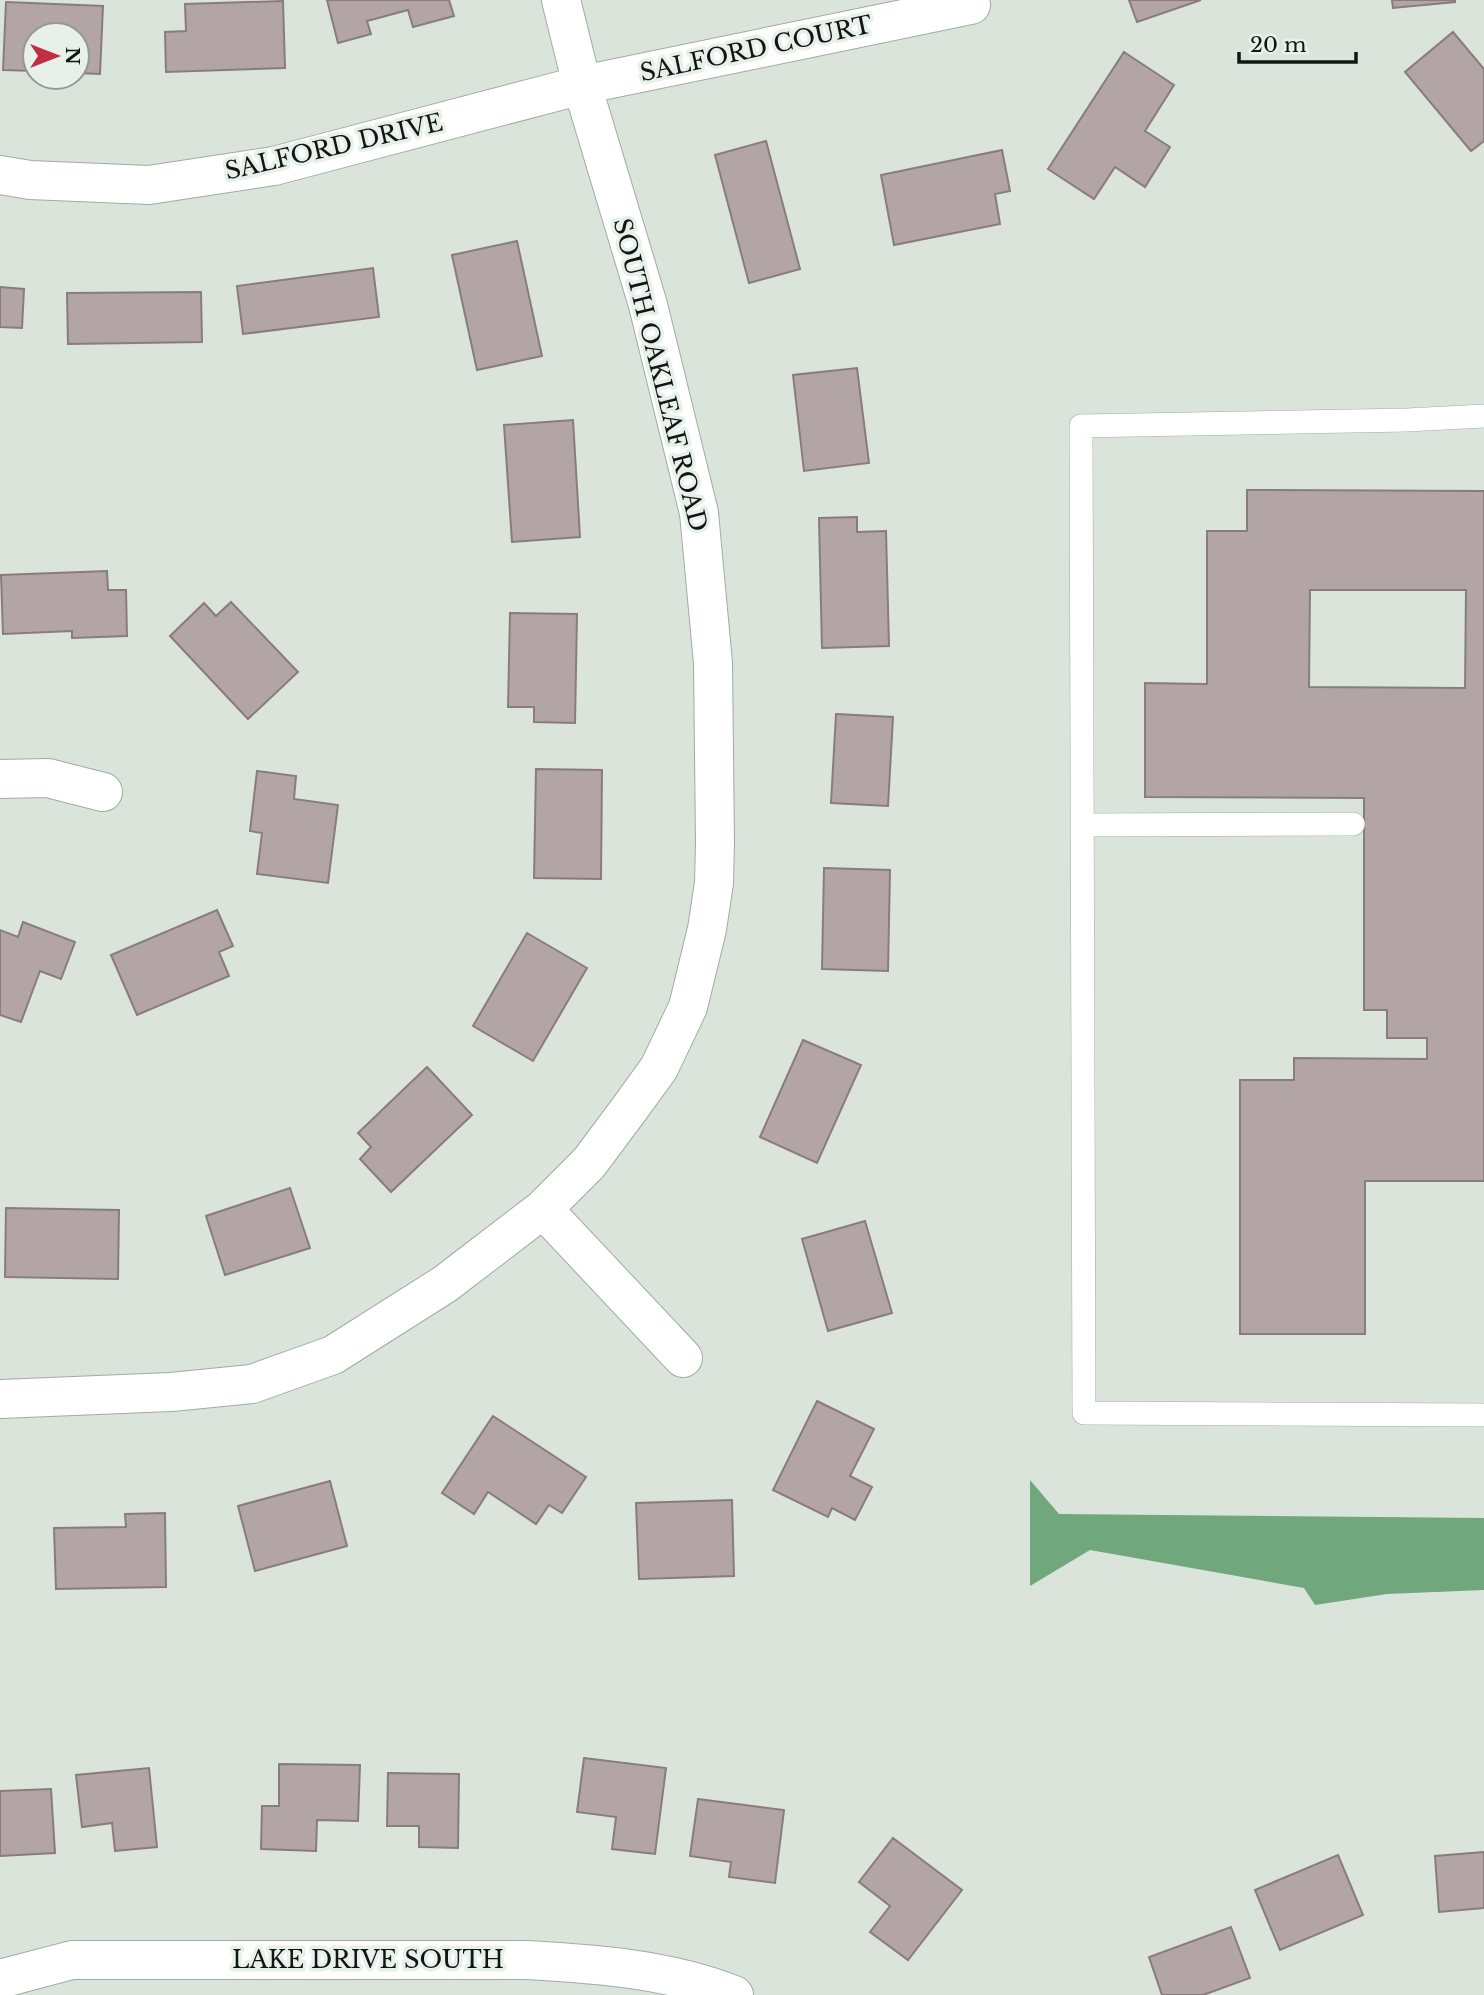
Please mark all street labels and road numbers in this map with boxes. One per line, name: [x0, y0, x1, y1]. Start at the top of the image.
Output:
street label: SALFORD COURT: [637, 10, 875, 87]
street label: SALFORD DRIVE: [222, 107, 446, 186]
street label: SOUTH OAKLEAF ROAD: [607, 215, 714, 535]
street label: LAKE DRIVE SOUTH: [232, 1945, 504, 1974]

